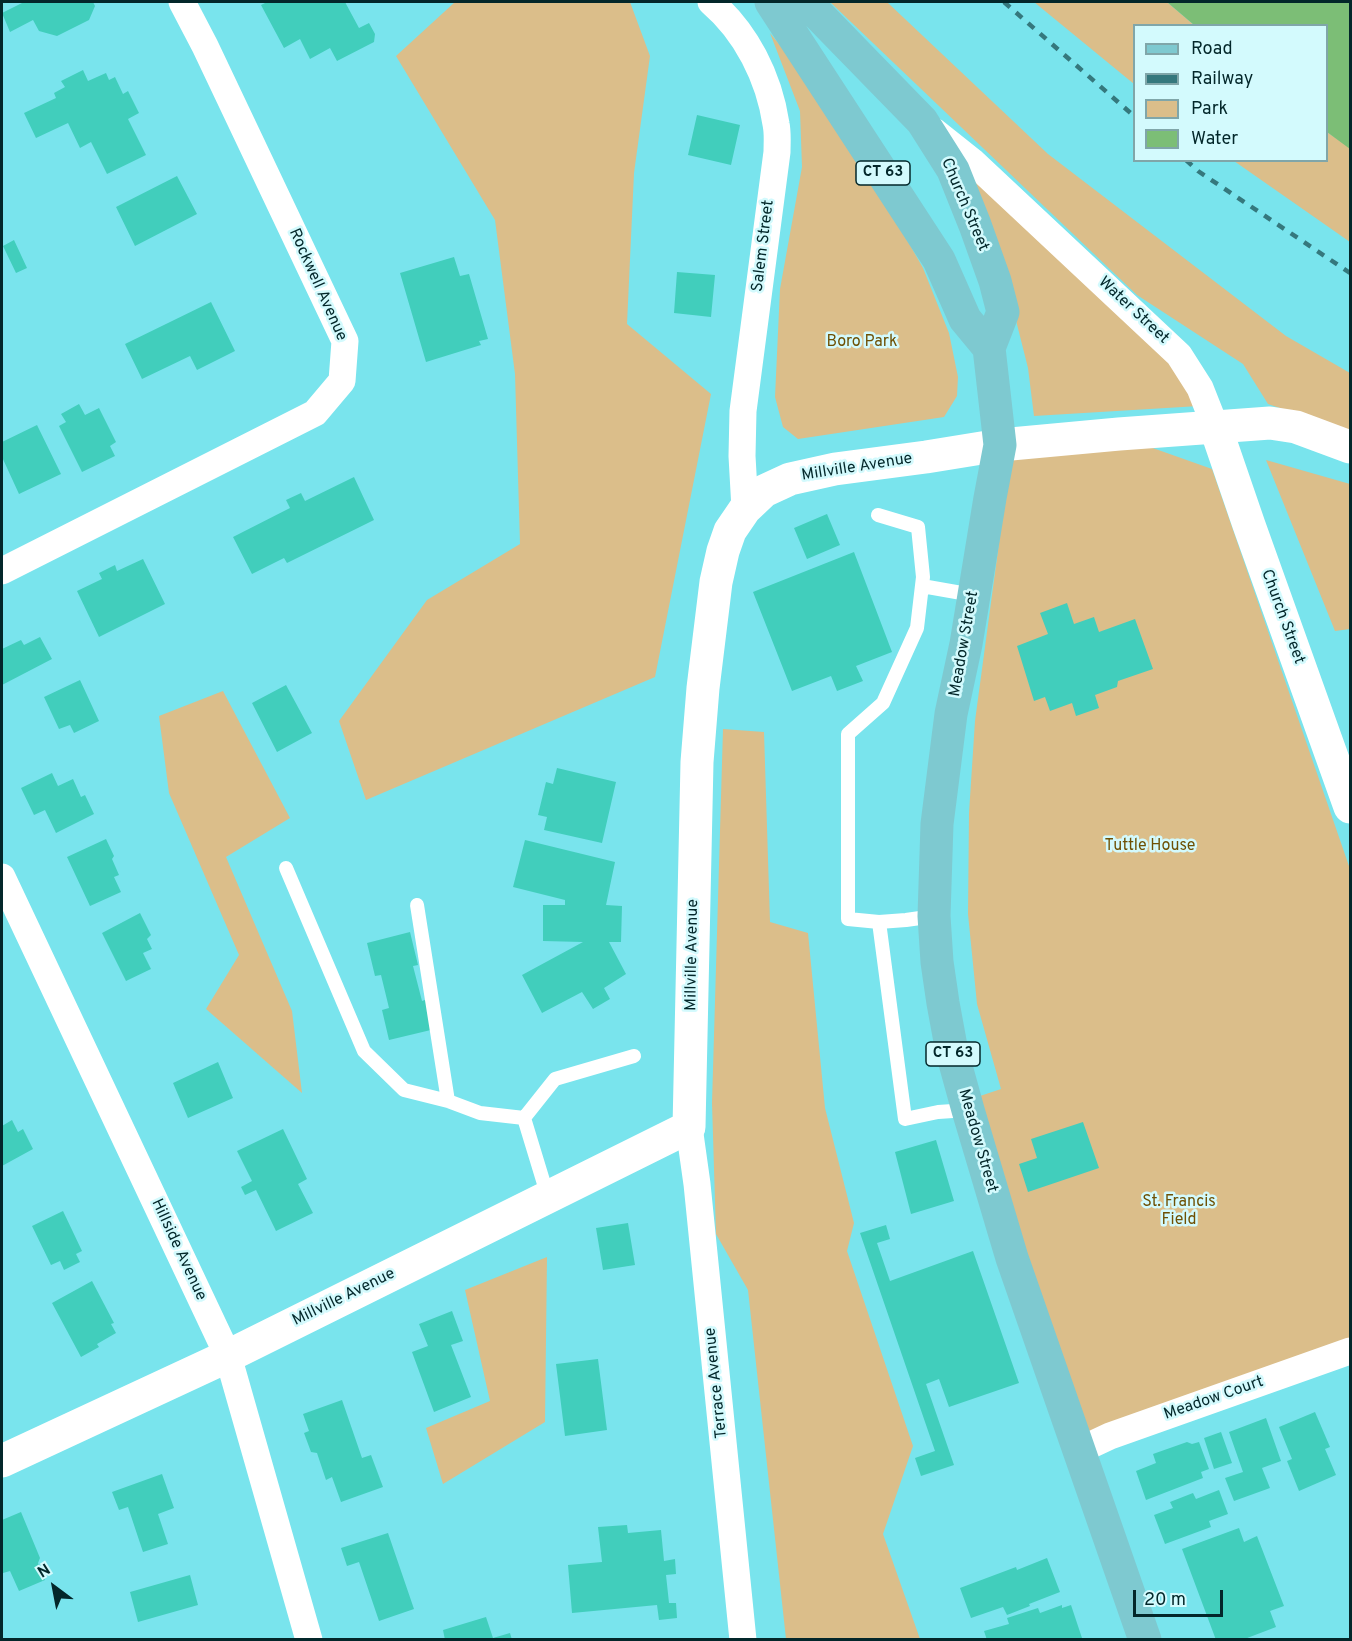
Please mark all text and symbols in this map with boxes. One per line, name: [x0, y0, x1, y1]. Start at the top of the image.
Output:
legend: [1133, 24, 1328, 162]
text: Road: [1191, 38, 1233, 61]
text: Railway: [1191, 68, 1253, 91]
text: Park: [1191, 98, 1228, 121]
text: Water: [1191, 128, 1238, 151]
street label: Church Street: [936, 156, 992, 254]
road number: CT 63: [856, 161, 910, 185]
street label: Salem Street: [749, 199, 779, 293]
street label: Rockwell Avenue: [284, 226, 350, 344]
street label: Water Street: [1094, 273, 1172, 349]
park label: Boro Park: [826, 333, 898, 353]
street label: Millville Avenue: [800, 450, 914, 486]
street label: Church Street: [1256, 567, 1308, 667]
street label: Meadow Street: [946, 590, 984, 698]
park label: Tuttle House: [1105, 837, 1195, 857]
street label: Millville Avenue: [682, 899, 704, 1011]
road number: CT 63: [926, 1042, 980, 1066]
street label: Meadow Street: [953, 1087, 1001, 1195]
park label: St. Francis Field: [1142, 1193, 1216, 1231]
street label: Hillside Avenue: [146, 1196, 210, 1304]
street label: Millville Avenue: [290, 1265, 398, 1331]
street label: Terrace Avenue: [702, 1327, 732, 1439]
street label: Meadow Court: [1162, 1373, 1266, 1425]
north arrow: [24, 1557, 84, 1617]
text: N: [34, 1560, 55, 1583]
scale bar: [1136, 1578, 1226, 1616]
text: 20 m: [1144, 1589, 1186, 1612]

